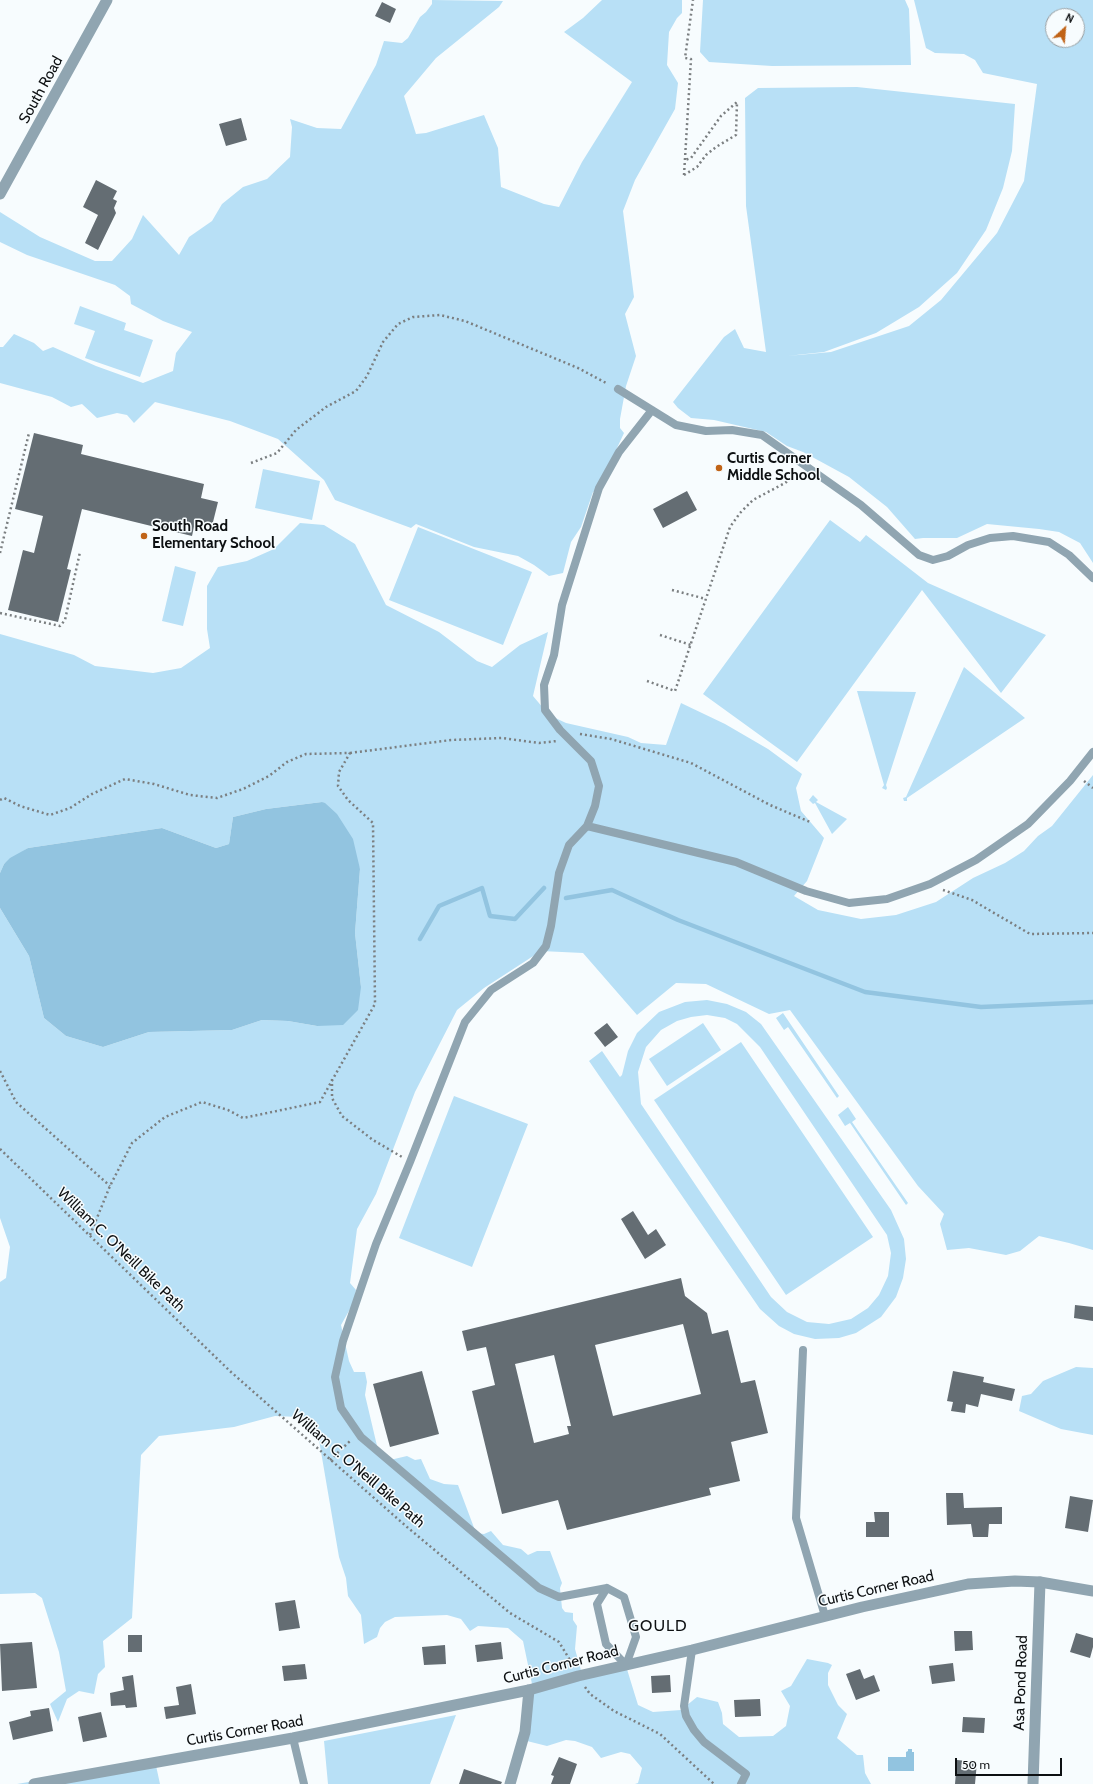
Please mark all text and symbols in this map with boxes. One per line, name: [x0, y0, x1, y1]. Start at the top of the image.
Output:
north arrow: [1045, 8, 1085, 48]
text: N: [1063, 10, 1076, 26]
street label: South Road: [15, 53, 67, 127]
place label: Curtis Corner Middle School: [727, 450, 820, 485]
marker: Curtis Corner Middle School: [714, 463, 724, 473]
place label: South Road Elementary School: [152, 518, 275, 553]
marker: South Road Elementary School: [139, 531, 149, 541]
street label: William C. O'Neill Bike Path: [53, 1184, 189, 1316]
street label: William C. O'Neill Bike Path: [288, 1406, 428, 1532]
street label: Curtis Corner Road: [816, 1567, 936, 1611]
district label: GOULD: [628, 1616, 688, 1636]
street label: Asa Pond Road: [1010, 1635, 1032, 1731]
street label: Curtis Corner Road: [501, 1642, 621, 1688]
street label: Curtis Corner Road: [185, 1712, 305, 1750]
scale bar: [957, 1750, 1064, 1776]
text: 50 m: [962, 1757, 990, 1772]

